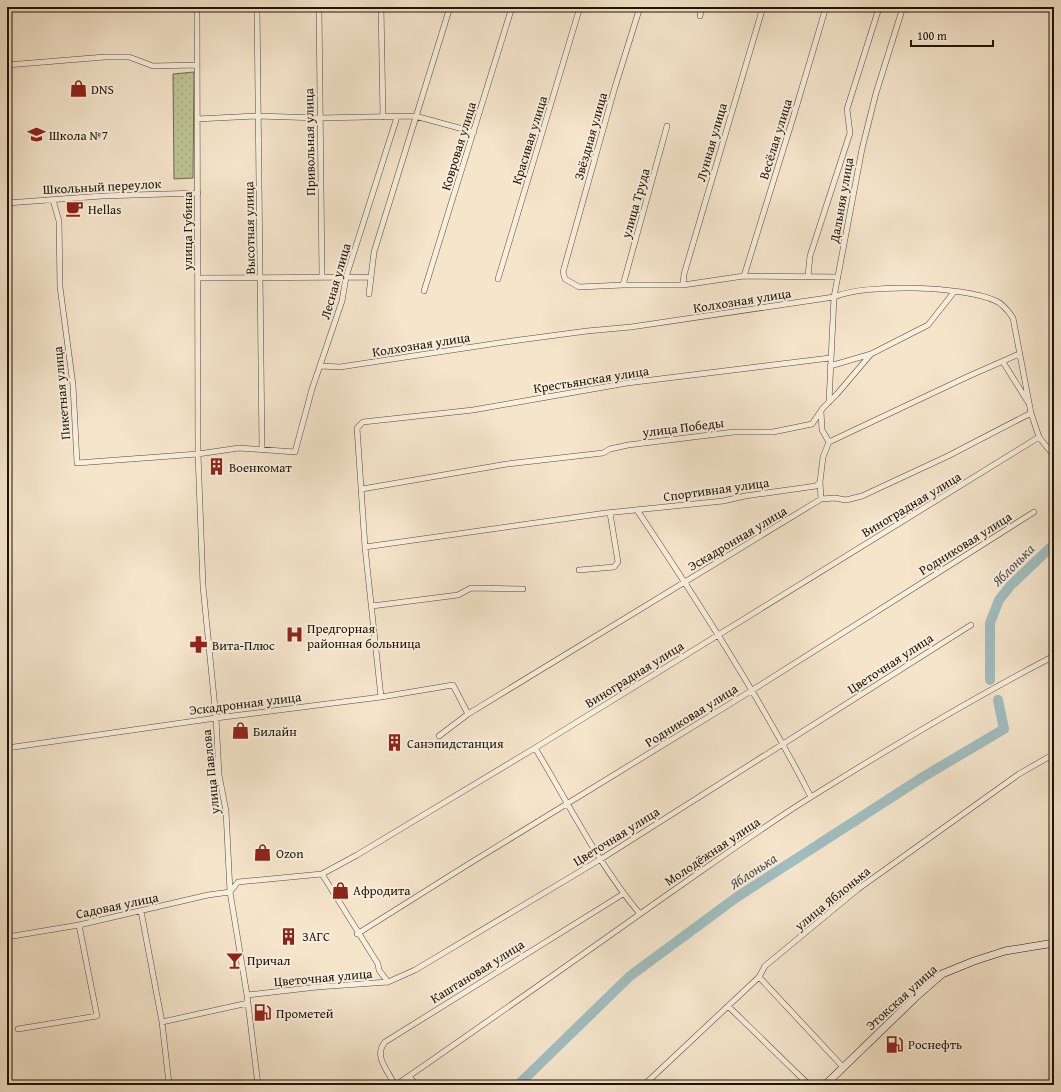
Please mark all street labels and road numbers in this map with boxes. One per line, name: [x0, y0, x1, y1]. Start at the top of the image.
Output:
street label: Привольная улица: [299, 87, 320, 196]
street label: Звёздная улица: [569, 89, 612, 182]
street label: Красивая улица: [507, 93, 552, 187]
street label: Весёлая улица: [754, 96, 797, 182]
street label: Ковровая улица: [436, 99, 481, 193]
street label: Лунная улица: [691, 100, 732, 184]
street label: Дальняя улица: [824, 155, 858, 245]
street label: улица Труда: [616, 165, 655, 241]
street label: Школьный переулок: [42, 174, 162, 199]
street label: Высотная улица: [239, 180, 260, 275]
street label: улица Губина: [178, 191, 197, 272]
street label: Лесная улица: [316, 240, 356, 321]
street label: Колхозная улица: [692, 283, 793, 318]
street label: Колхозная улица: [371, 327, 472, 362]
street label: Пикетная улица: [48, 345, 75, 440]
street label: Крестьянская улица: [532, 361, 651, 398]
street label: улица Победы: [640, 413, 725, 442]
street label: Виноградная улица: [858, 467, 965, 542]
street label: Спортивная улица: [662, 473, 771, 506]
street label: Эскадронная улица: [684, 501, 791, 576]
street label: Родниковая улица: [915, 507, 1016, 580]
street label: Цветочная улица: [844, 628, 938, 698]
street label: Виноградная улица: [581, 636, 688, 713]
street label: Родниковая улица: [641, 679, 742, 752]
street label: Эскадронная улица: [188, 687, 303, 720]
street label: улица Павлова: [197, 728, 225, 816]
street label: Цветочная улица: [569, 802, 664, 871]
street label: Молодёжная улица: [661, 812, 765, 890]
street label: улица Яблонька: [790, 861, 875, 936]
street label: Садовая улица: [74, 887, 161, 924]
street label: Каштановая улица: [427, 934, 529, 1008]
street label: Этокская улица: [861, 960, 942, 1035]
street label: Цветочная улица: [273, 964, 374, 991]

